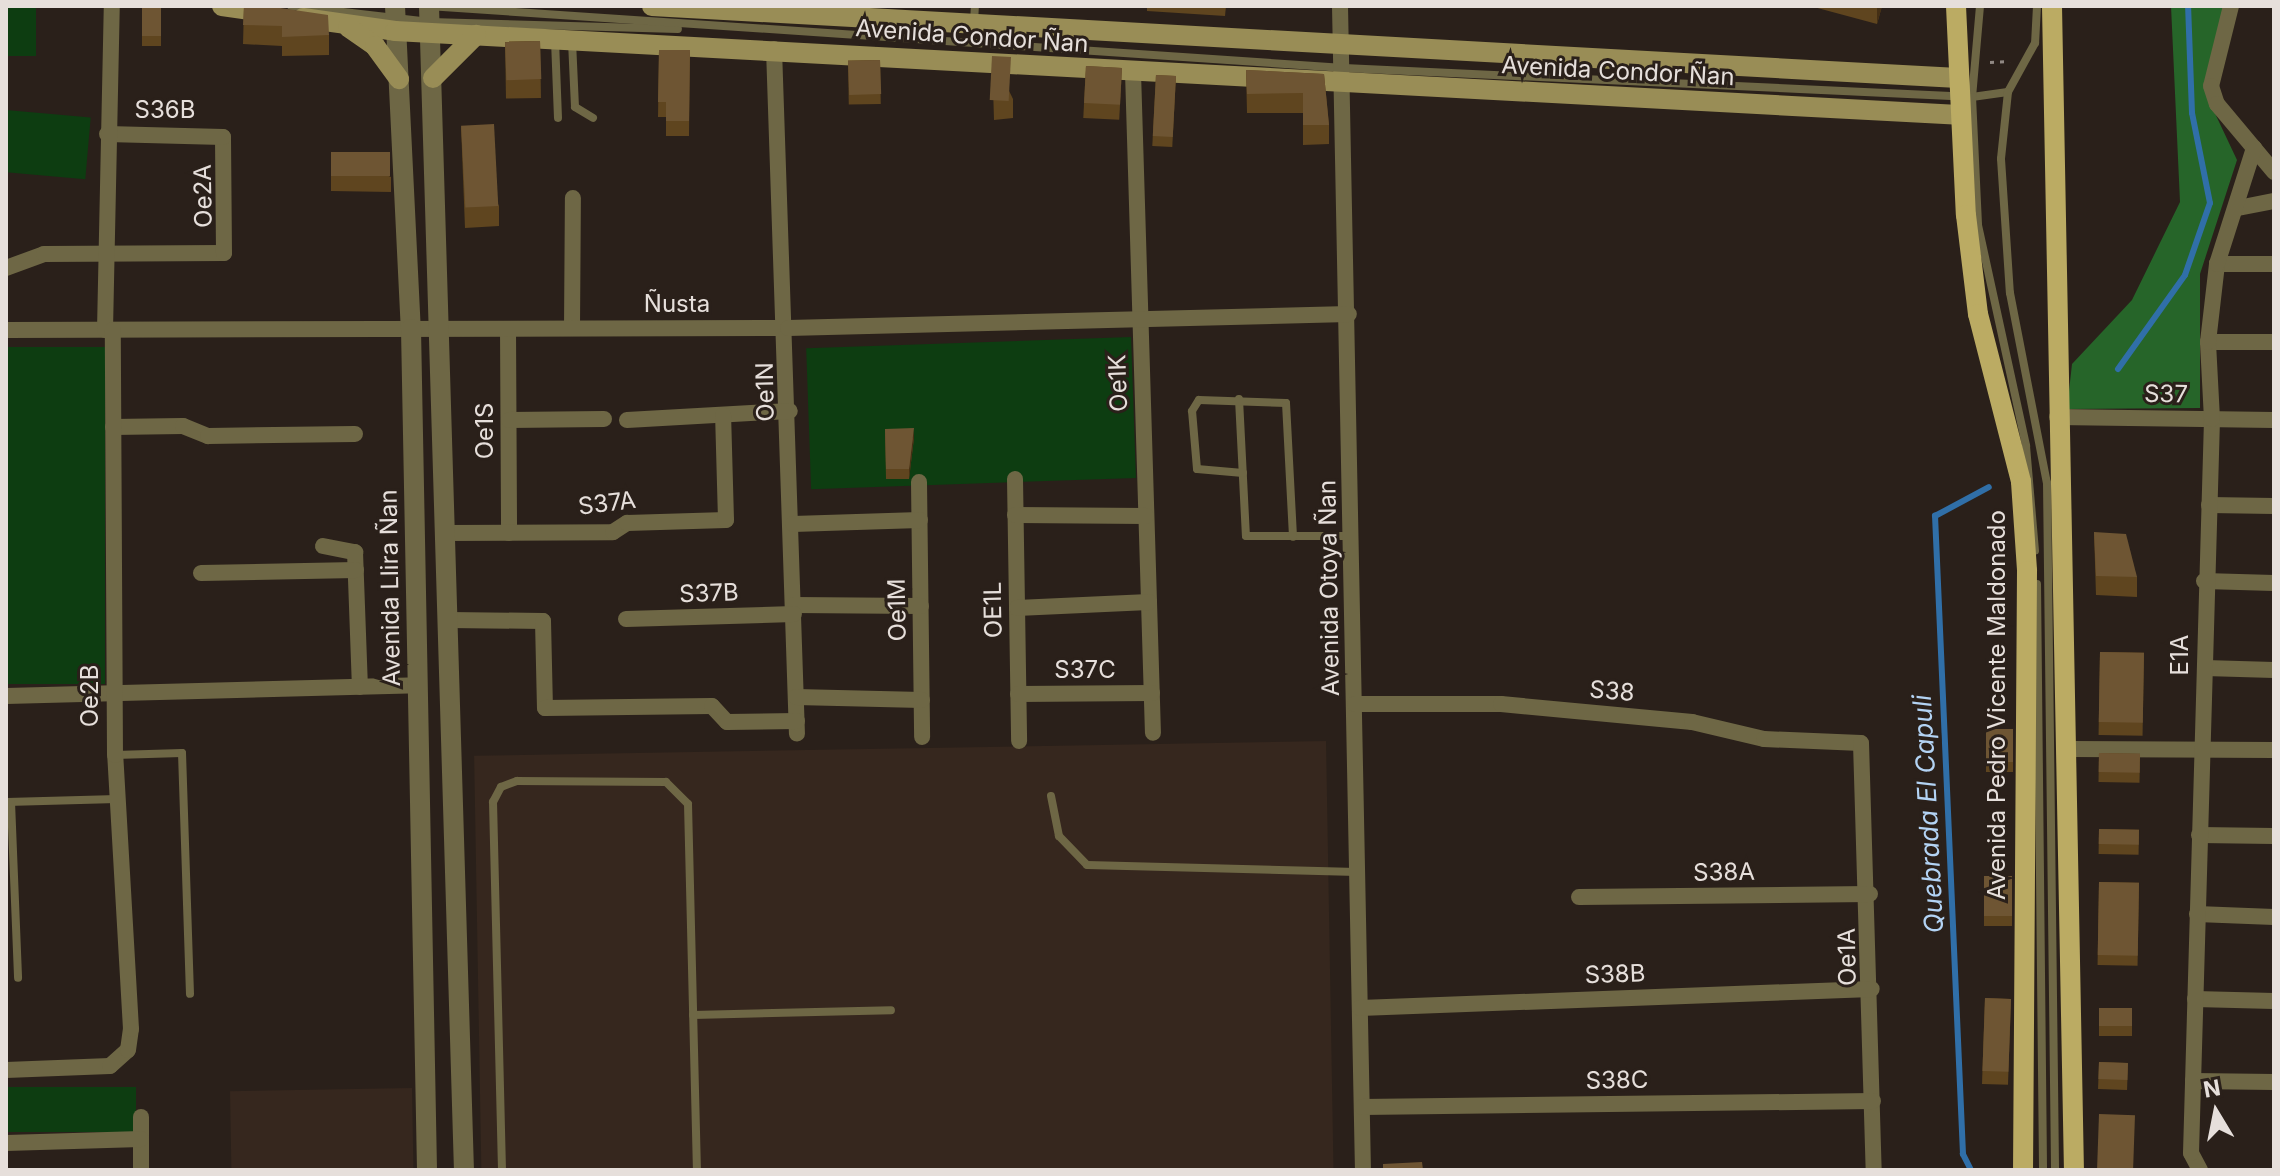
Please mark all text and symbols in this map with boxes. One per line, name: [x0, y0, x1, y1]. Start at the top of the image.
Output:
street label: Avenida Condor Ñan: [854, 13, 1090, 59]
street label: Avenida Condor Ñan: [1501, 51, 1735, 91]
street label: S36B: [135, 96, 195, 124]
street label: Oe2A: [188, 164, 218, 228]
street label: Ñusta: [644, 290, 710, 318]
street label: Oe1K: [1103, 354, 1133, 412]
street label: Oe1N: [750, 362, 780, 422]
street label: S37: [2144, 379, 2188, 409]
street label: Oe1S: [471, 403, 499, 459]
street label: Avenida Otoya Ñan: [1313, 480, 1345, 696]
street label: S37A: [577, 485, 637, 521]
street label: Avenida Llira Ñan: [374, 489, 406, 687]
street label: Avenida Pedro Vicente Maldonado: [1983, 510, 2011, 900]
street label: S37B: [679, 578, 739, 608]
street label: Oe1M: [882, 578, 912, 642]
street label: OE1L: [978, 582, 1008, 638]
street label: E1A: [2166, 635, 2194, 675]
street label: S37C: [1054, 656, 1116, 684]
street label: Oe2B: [76, 665, 104, 727]
street label: S38: [1588, 675, 1636, 707]
water label: Quebrada El Capuli: [1906, 694, 1950, 934]
street label: S38A: [1693, 857, 1755, 887]
street label: Oe1A: [1832, 928, 1862, 986]
street label: S38B: [1584, 959, 1646, 989]
street label: S38C: [1585, 1065, 1649, 1095]
north arrow: [2176, 1072, 2256, 1152]
text: N: [2201, 1074, 2222, 1103]

